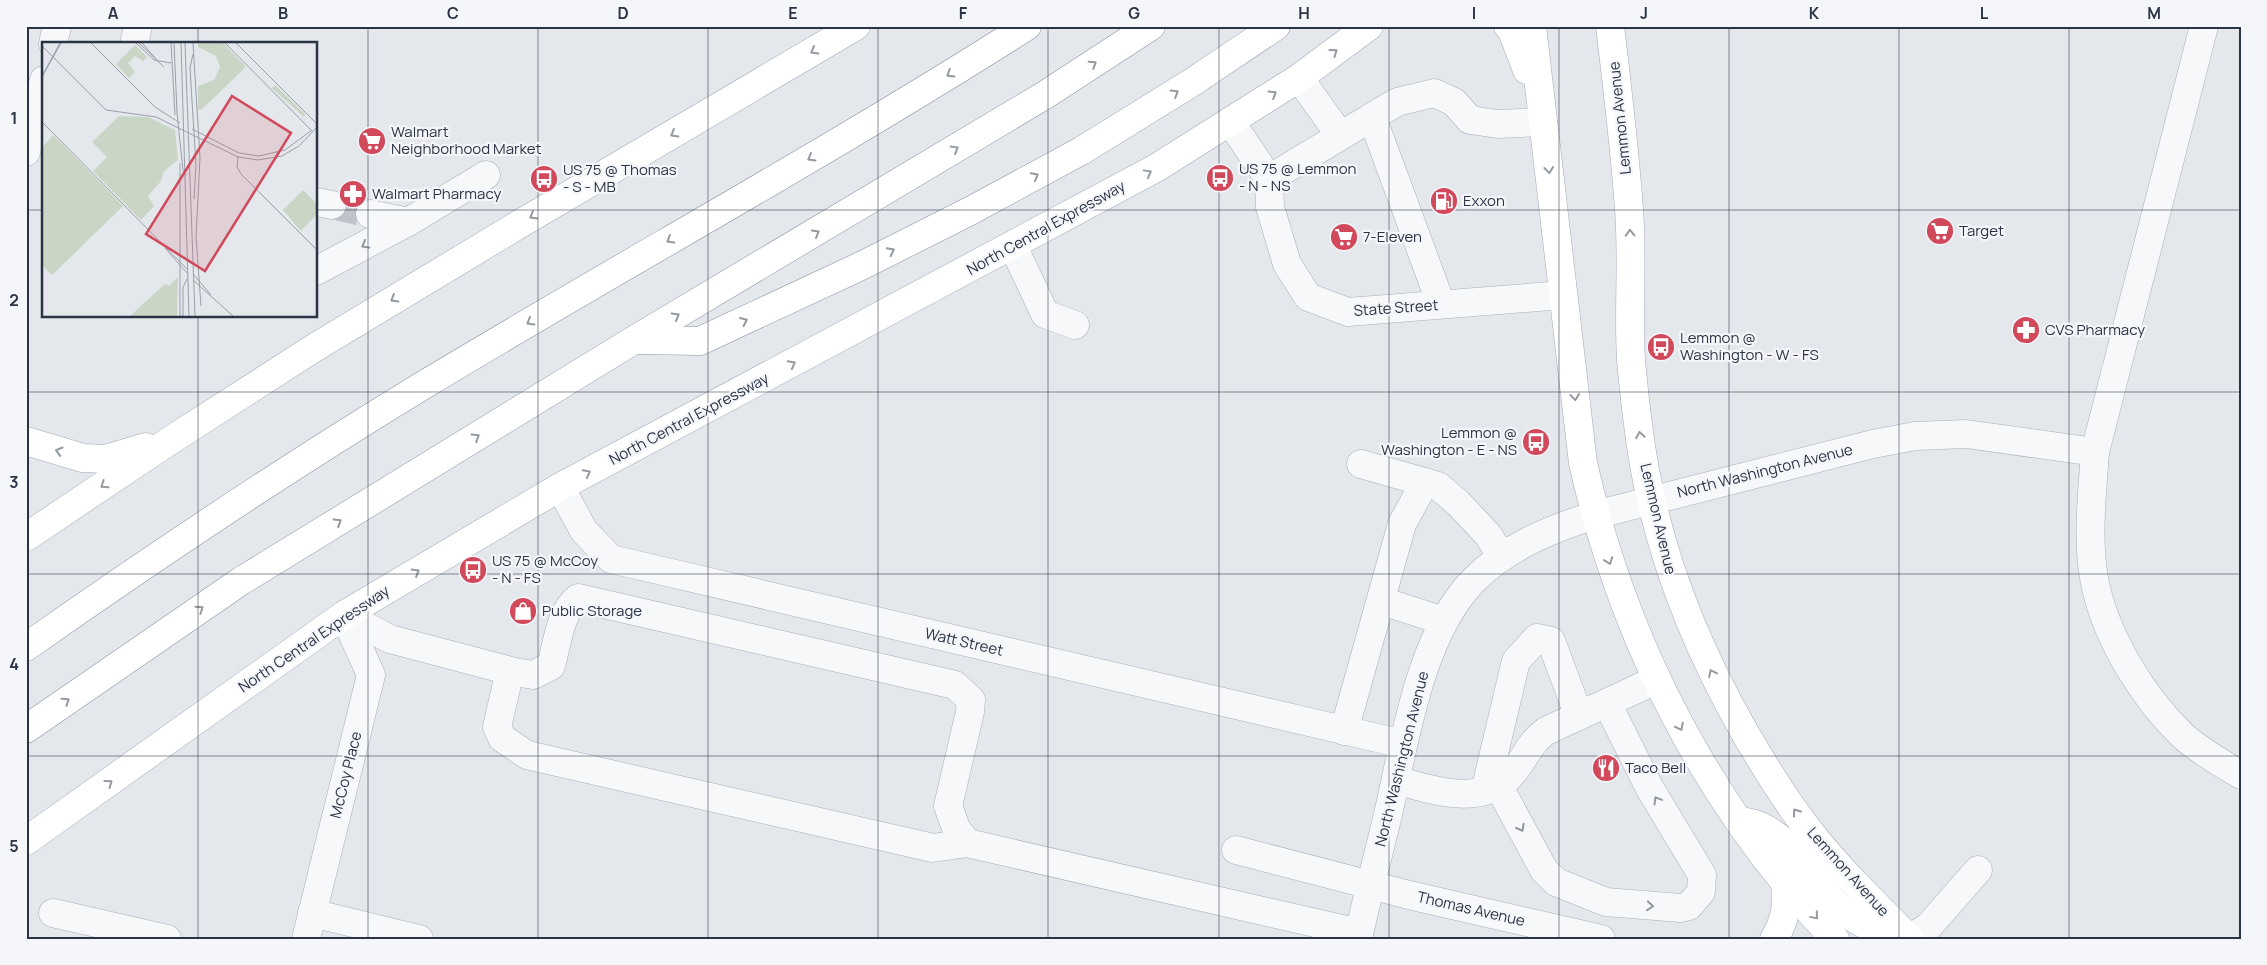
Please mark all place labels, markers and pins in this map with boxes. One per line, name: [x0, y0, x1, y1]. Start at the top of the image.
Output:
place label: Walmart Neighborhood Market: [391, 121, 541, 159]
supermarket icon: Walmart Neighborhood Market: [357, 126, 387, 156]
place label: US 75 @ Lemmon - N - NS: [1239, 158, 1357, 196]
place label: US 75 @ Thomas - S - MB: [563, 159, 677, 197]
bus stop icon: US 75 @ Lemmon - N - NS: [1205, 163, 1235, 193]
bus stop icon: US 75 @ Thomas - S - MB: [529, 164, 559, 194]
pharmacy icon: Walmart Pharmacy: [338, 179, 368, 209]
place label: Walmart Pharmacy: [372, 183, 501, 204]
fuel station icon: Exxon: [1429, 186, 1459, 216]
place label: Exxon: [1463, 190, 1505, 211]
supermarket icon: Target: [1925, 216, 1955, 246]
place label: Target: [1959, 220, 2004, 241]
supermarket icon: 7-Eleven: [1329, 222, 1359, 252]
place label: 7-Eleven: [1363, 226, 1422, 247]
pharmacy icon: CVS Pharmacy: [2011, 315, 2041, 345]
place label: CVS Pharmacy: [2045, 319, 2145, 340]
place label: Lemmon @ Washington - W - FS: [1680, 327, 1819, 365]
bus stop icon: Lemmon @ Washington - W - FS: [1646, 332, 1676, 362]
place label: Lemmon @ Washington - E - NS: [1381, 422, 1517, 460]
bus stop icon: Lemmon @ Washington - E - NS: [1521, 427, 1551, 457]
place label: US 75 @ McCoy - N - FS: [492, 550, 598, 588]
bus stop icon: US 75 @ McCoy - N - FS: [458, 555, 488, 585]
shop icon: Public Storage: [508, 596, 538, 626]
place label: Public Storage: [542, 600, 642, 621]
restaurant icon: Taco Bell: [1591, 753, 1621, 783]
place label: Taco Bell: [1625, 757, 1686, 778]

